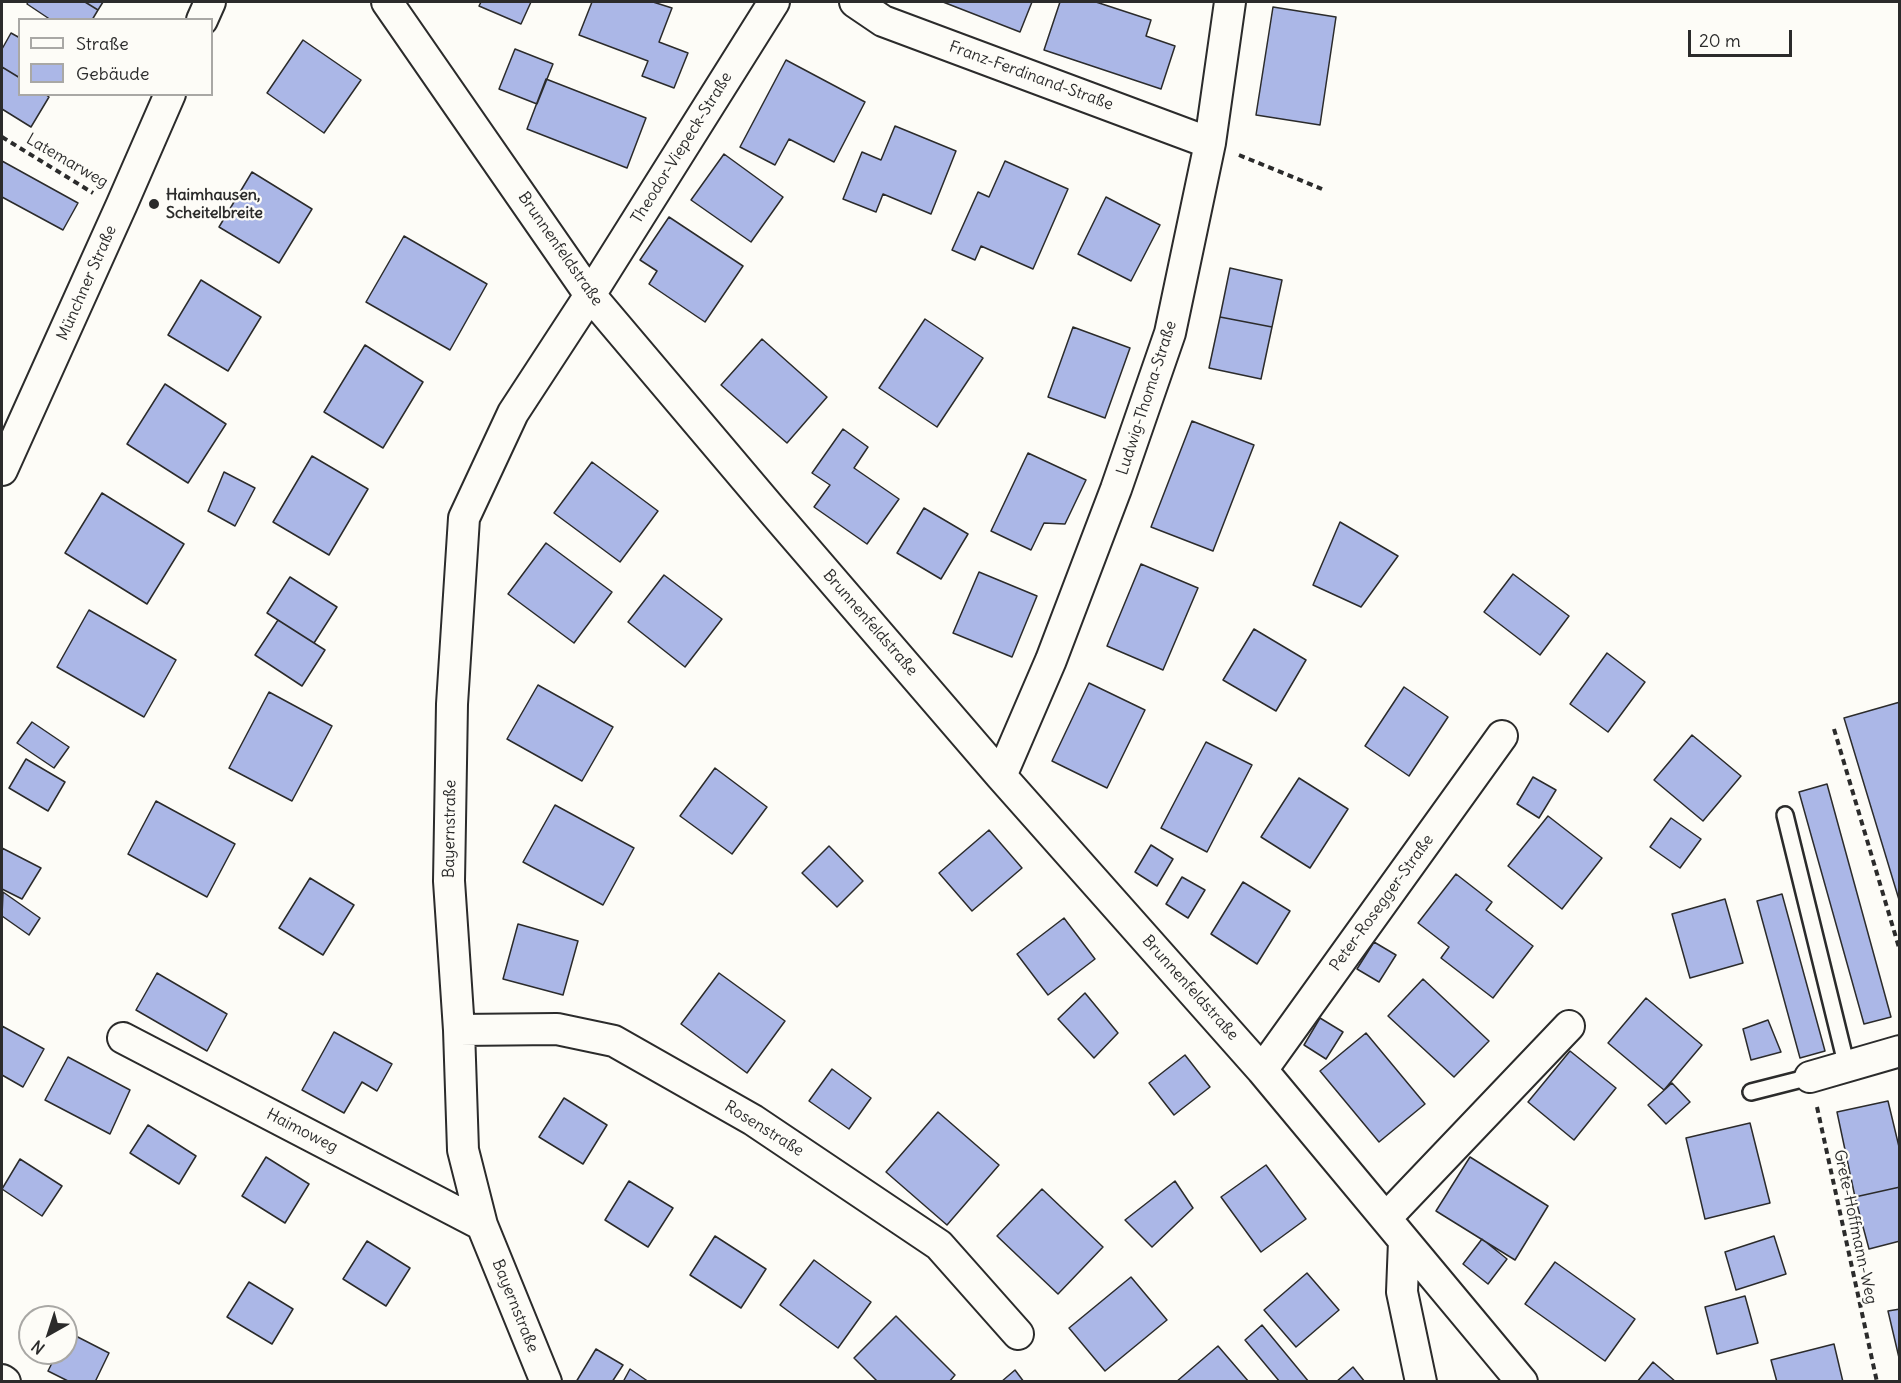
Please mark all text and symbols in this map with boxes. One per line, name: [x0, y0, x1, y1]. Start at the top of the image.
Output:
legend: [18, 18, 213, 96]
scale bar: [1691, 18, 1794, 56]
text: 20 m: [1699, 29, 1741, 52]
text: Straße: [76, 32, 129, 55]
street label: Franz-Ferdinand-Straße: [946, 37, 1116, 115]
text: Gebäude: [76, 62, 149, 85]
street label: Theodor-Viepeck-Straße: [628, 69, 736, 227]
street label: Latemarweg: [23, 130, 111, 192]
place label: Haimhausen, Scheitelbreite: [166, 185, 263, 223]
street label: Brunnenfeldstraße: [514, 188, 606, 310]
marker: Haimhausen, Scheitelbreite: [147, 197, 161, 211]
street label: Münchner Straße: [53, 222, 121, 344]
street label: Ludwig-Thoma-Straße: [1113, 319, 1181, 477]
street label: Brunnenfeldstraße: [819, 566, 921, 680]
street label: Bayernstraße: [440, 780, 460, 878]
street label: Peter-Rosegger-Straße: [1326, 831, 1438, 975]
street label: Brunnenfeldstraße: [1138, 932, 1242, 1044]
street label: Rosenstraße: [721, 1097, 807, 1161]
street label: Haimoweg: [263, 1105, 341, 1157]
street label: Grete-Hoffmann-Weg: [1829, 1148, 1881, 1306]
street label: Bayernstraße: [488, 1257, 542, 1355]
north arrow: [18, 1305, 78, 1365]
text: N: [27, 1336, 49, 1359]

